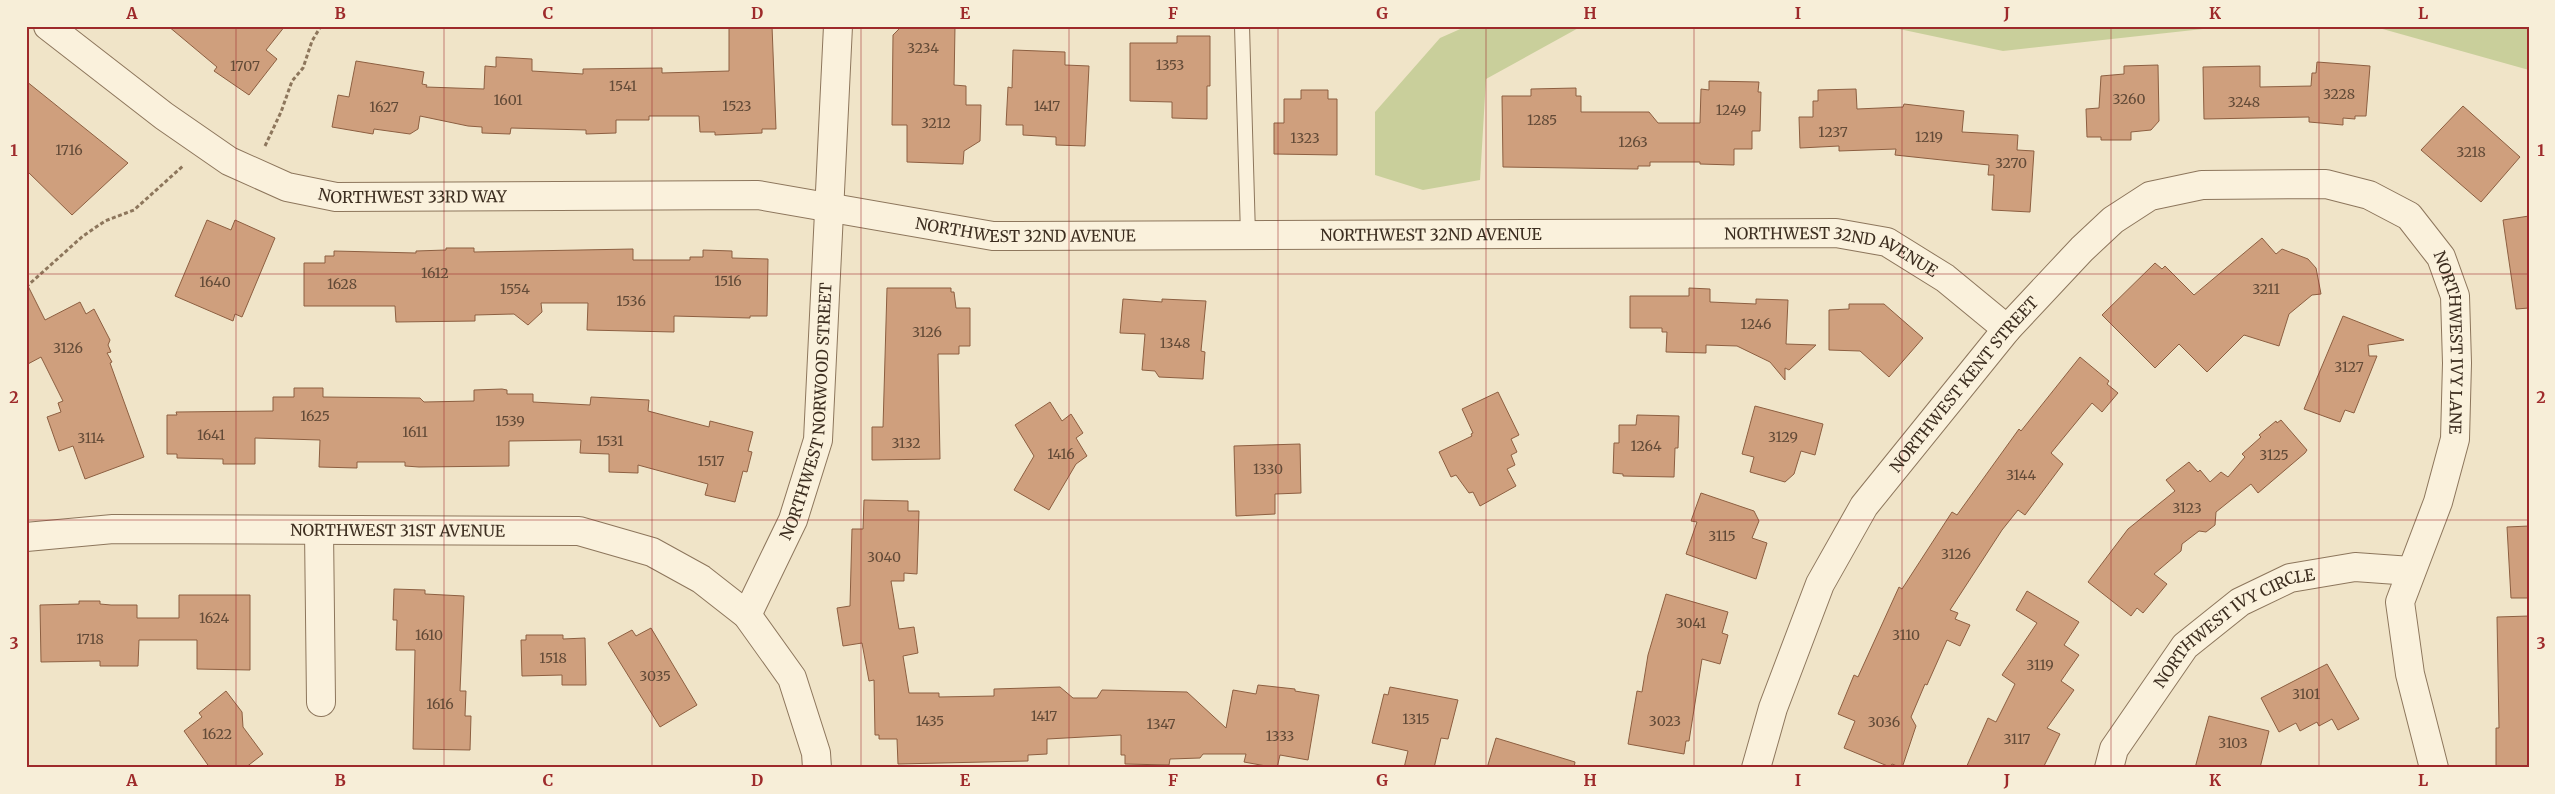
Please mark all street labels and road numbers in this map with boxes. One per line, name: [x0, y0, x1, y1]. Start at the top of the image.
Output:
street label: NORTHWEST 33RD WAY: [317, 184, 508, 207]
street label: NORTHWEST 32ND AVENUE: [914, 213, 1137, 246]
street label: NORTHWEST 32ND AVENUE: [1724, 223, 1942, 281]
street label: NORTHWEST 32ND AVENUE: [1320, 224, 1543, 245]
street label: NORTHWEST IVY LANE: [2430, 248, 2467, 436]
street label: NORTHWEST NORWOOD STREET: [775, 282, 836, 543]
street label: NORTHWEST KENT STREET: [1885, 292, 2042, 476]
street label: NORTHWEST 31ST AVENUE: [290, 520, 506, 541]
street label: NORTHWEST IVY CIRCLE: [2149, 564, 2317, 691]

